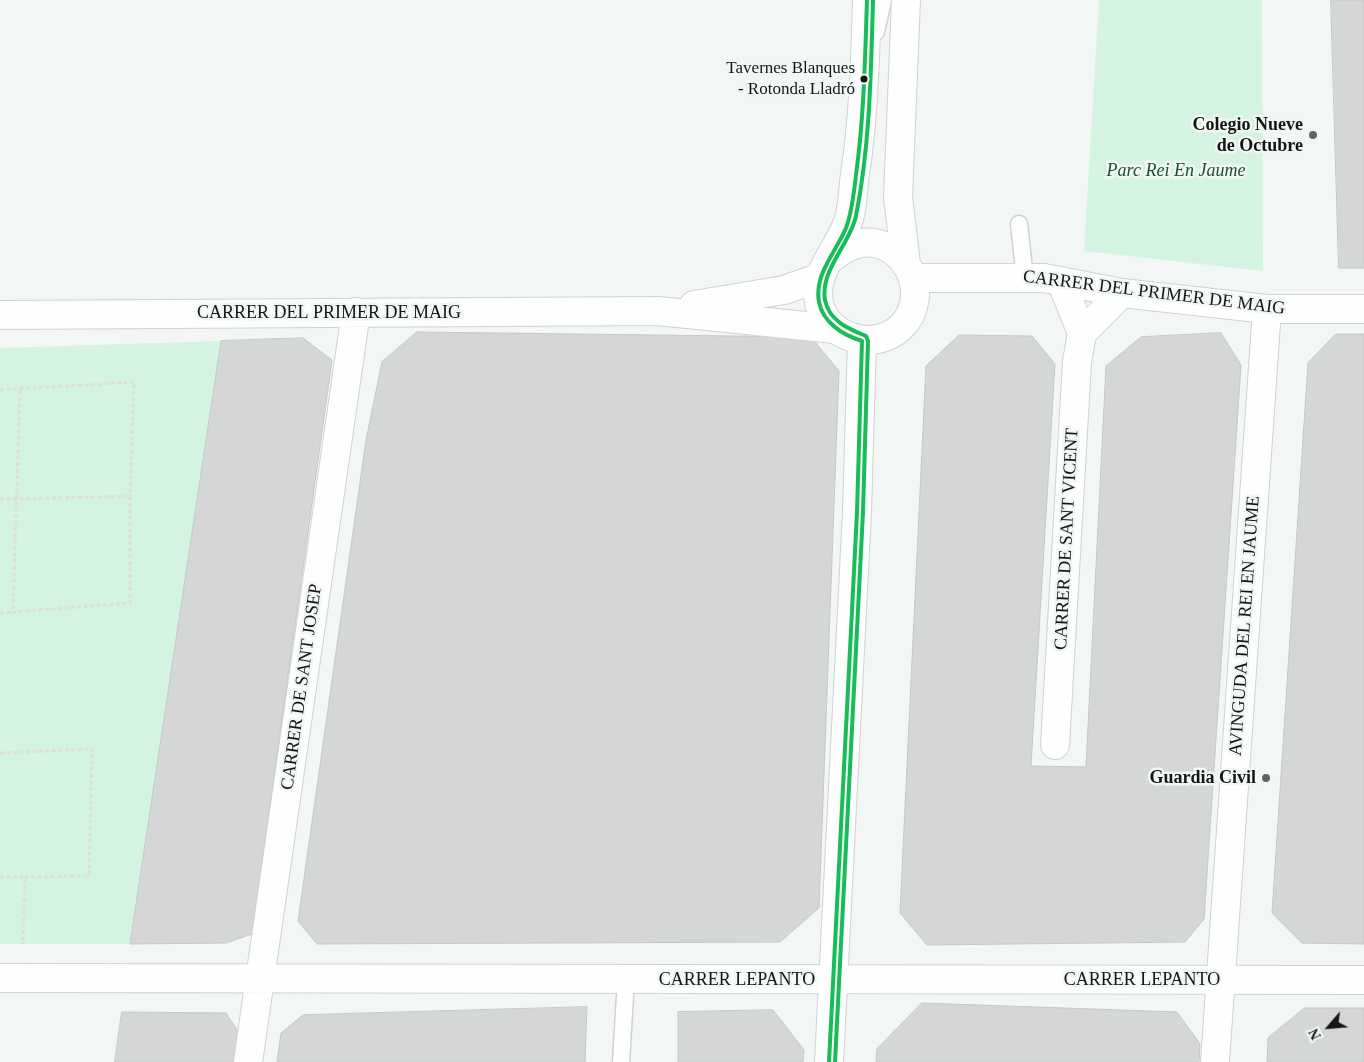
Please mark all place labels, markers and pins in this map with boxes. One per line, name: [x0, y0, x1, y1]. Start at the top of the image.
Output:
place label: Tavernes Blanques - Rotonda Lladró: [726, 59, 855, 99]
marker: Tavernes Blanques - Rotonda Lladró: [859, 74, 869, 84]
place label: Colegio Nueve de Octubre: [1193, 114, 1303, 156]
marker: Colegio Nueve de Octubre: [1307, 129, 1319, 141]
place label: Guardia Civil: [1149, 767, 1256, 789]
marker: Guardia Civil: [1260, 772, 1272, 784]

